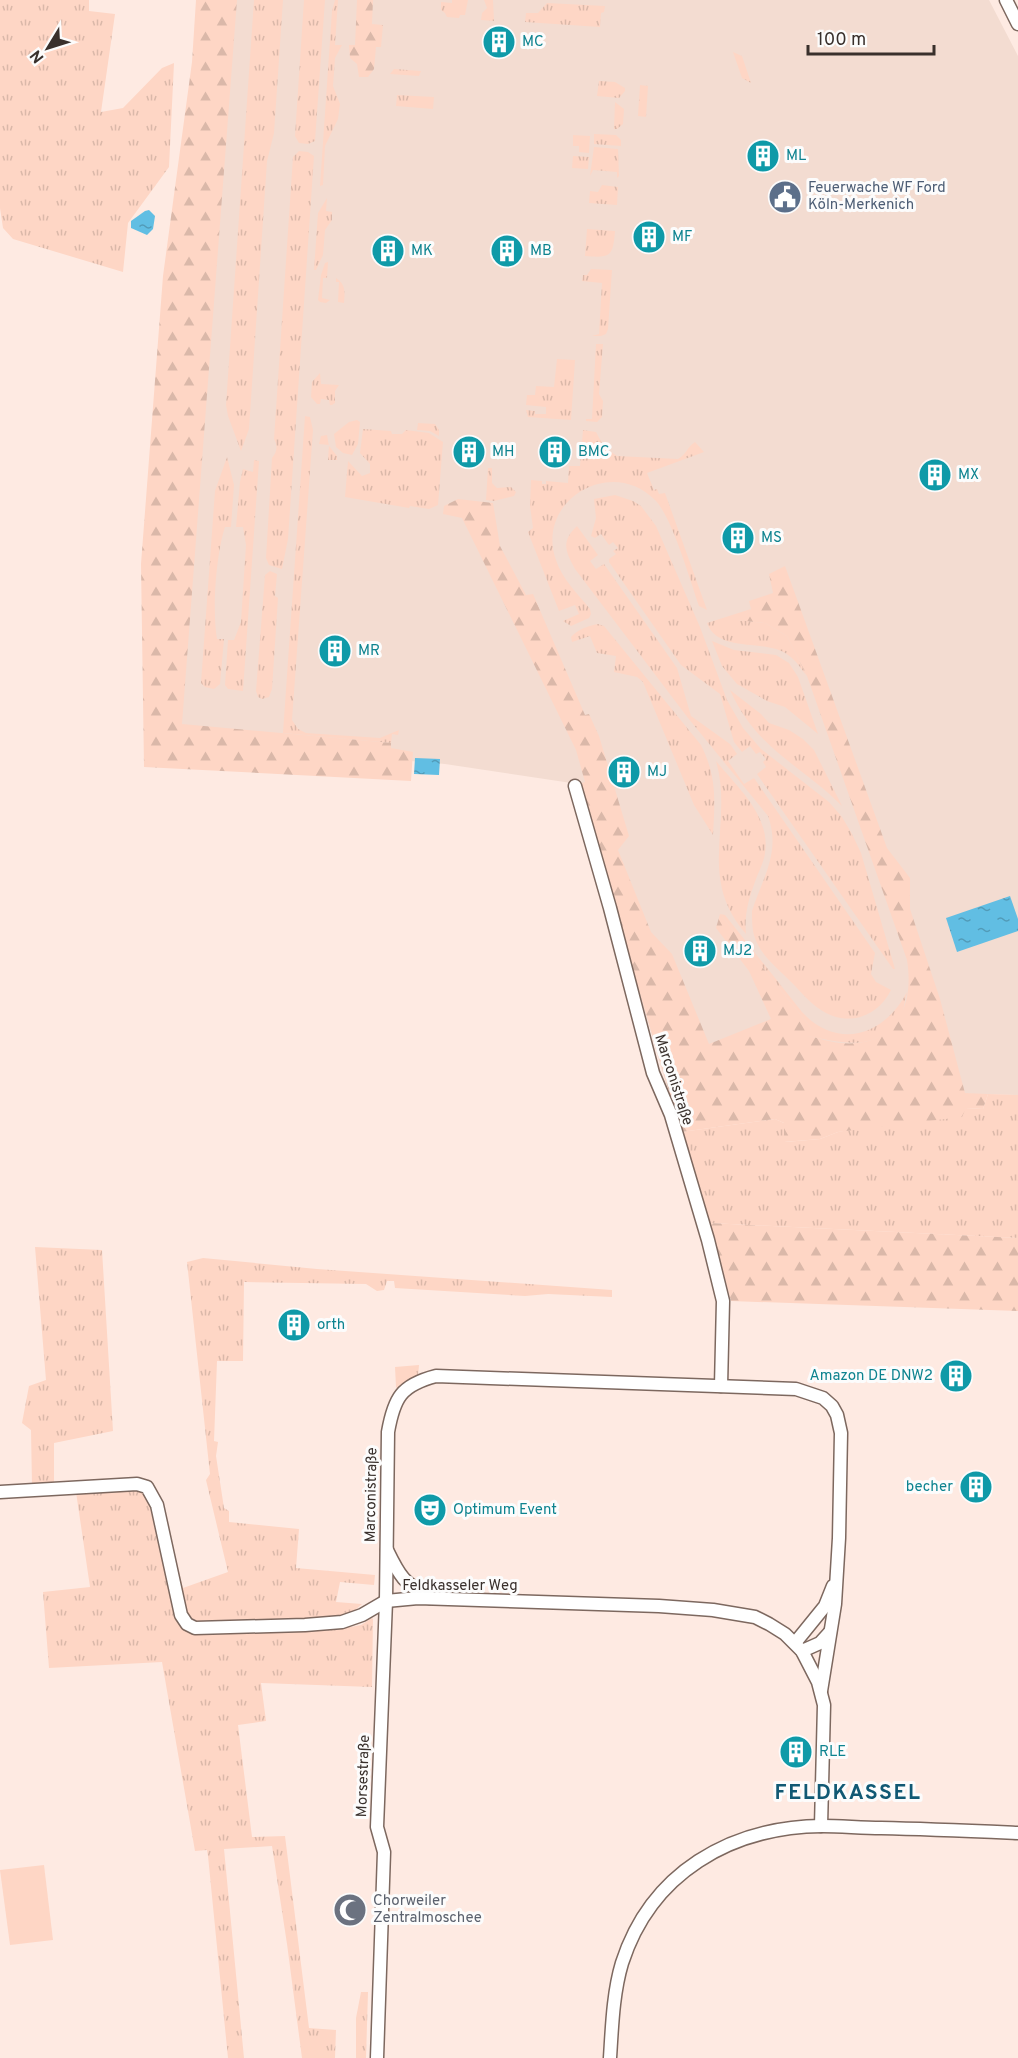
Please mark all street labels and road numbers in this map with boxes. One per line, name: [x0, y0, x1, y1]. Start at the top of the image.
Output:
street label: Marconistraße: [649, 1032, 697, 1128]
street label: Marconistraße: [362, 1447, 382, 1543]
street label: Feldkasseler Weg: [402, 1577, 518, 1596]
street label: Morsestraße: [353, 1734, 375, 1818]

